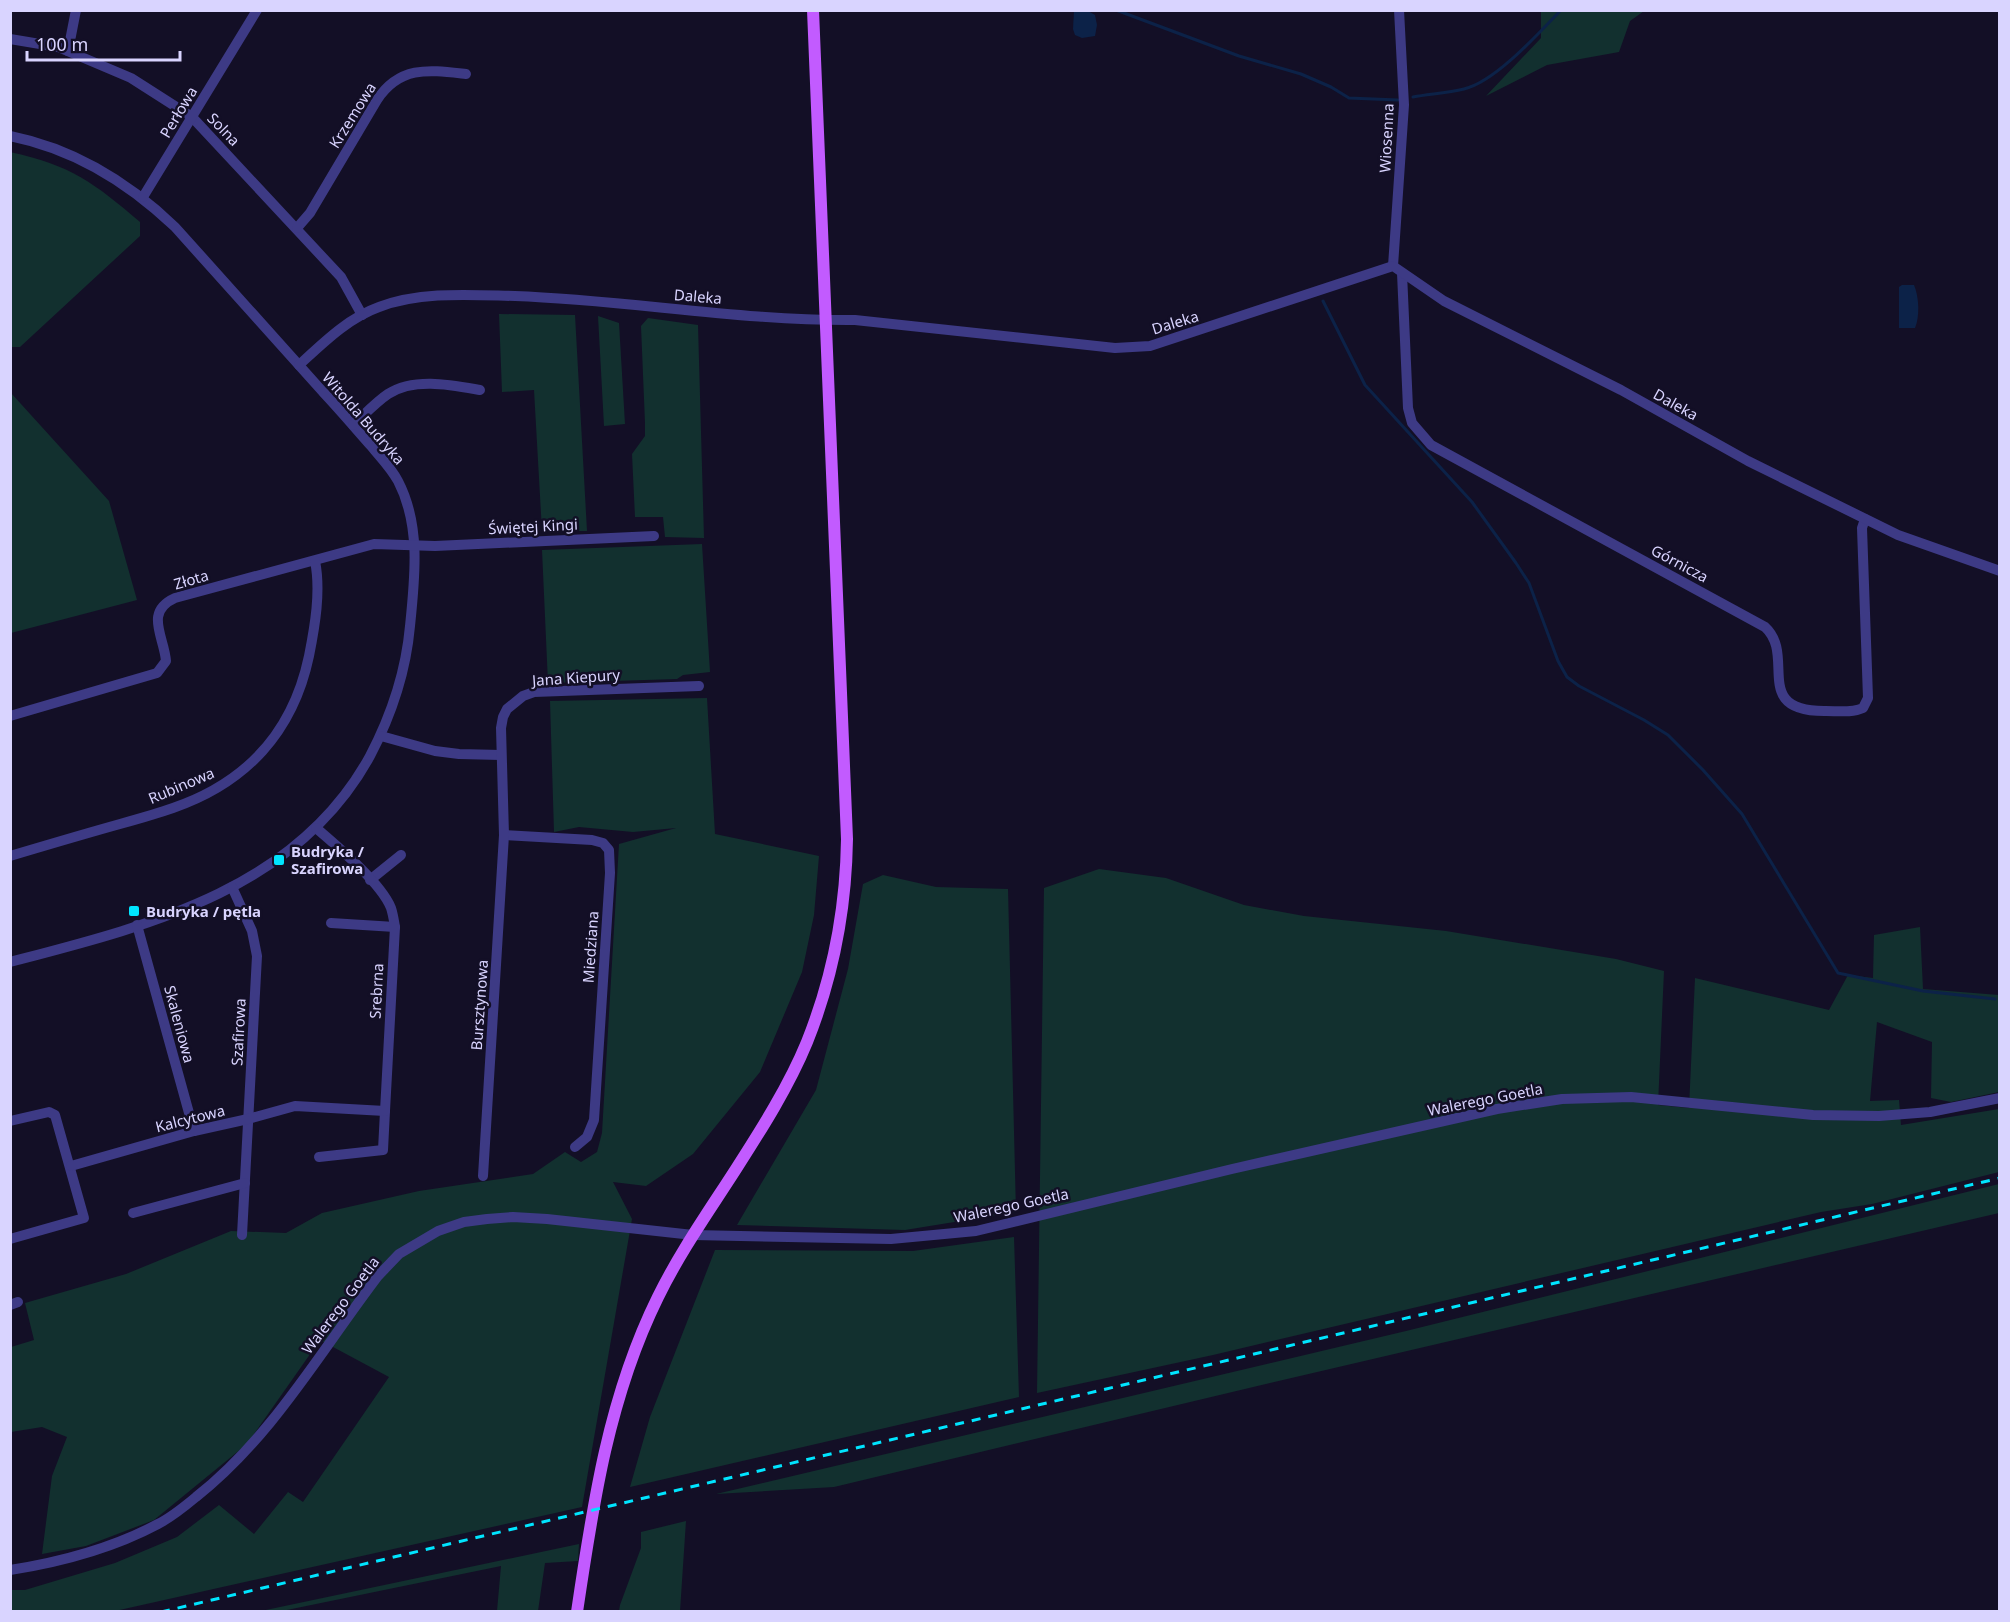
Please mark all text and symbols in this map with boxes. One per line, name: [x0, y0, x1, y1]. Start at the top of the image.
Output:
scale bar: [27, 24, 180, 62]
text: 100 m: [36, 32, 88, 56]
street label: Krzemowa: [324, 78, 380, 152]
street label: Perłowa: [155, 83, 201, 141]
street label: Wiosenna: [1374, 103, 1398, 173]
street label: Solna: [203, 108, 245, 150]
street label: Daleka: [673, 284, 723, 308]
street label: Daleka: [1149, 305, 1201, 339]
street label: Witolda Budryka: [318, 368, 410, 468]
street label: Daleka: [1650, 384, 1702, 424]
street label: Świętej Kingi: [488, 514, 578, 538]
street label: Górnicza: [1648, 540, 1712, 586]
street label: Złota: [171, 565, 211, 593]
street label: Jana Kiepury: [529, 664, 621, 690]
street label: Rubinowa: [145, 762, 217, 808]
place label: Budryka / Szafirowa: [291, 841, 365, 878]
marker: Budryka / Szafirowa: [272, 853, 286, 867]
place label: Budryka / pętla: [146, 901, 261, 921]
marker: Budryka / pętla: [127, 904, 141, 918]
street label: Miedziana: [578, 910, 602, 984]
street label: Bursztynowa: [466, 959, 492, 1051]
street label: Srebrna: [365, 963, 387, 1019]
street label: Skaleniowa: [160, 983, 200, 1065]
street label: Szafirowa: [226, 998, 250, 1066]
street label: Walerego Goetla: [1426, 1078, 1544, 1120]
street label: Kalcytowa: [153, 1100, 227, 1136]
street label: Walerego Goetla: [952, 1183, 1070, 1227]
street label: Walerego Goetla: [297, 1252, 383, 1358]

